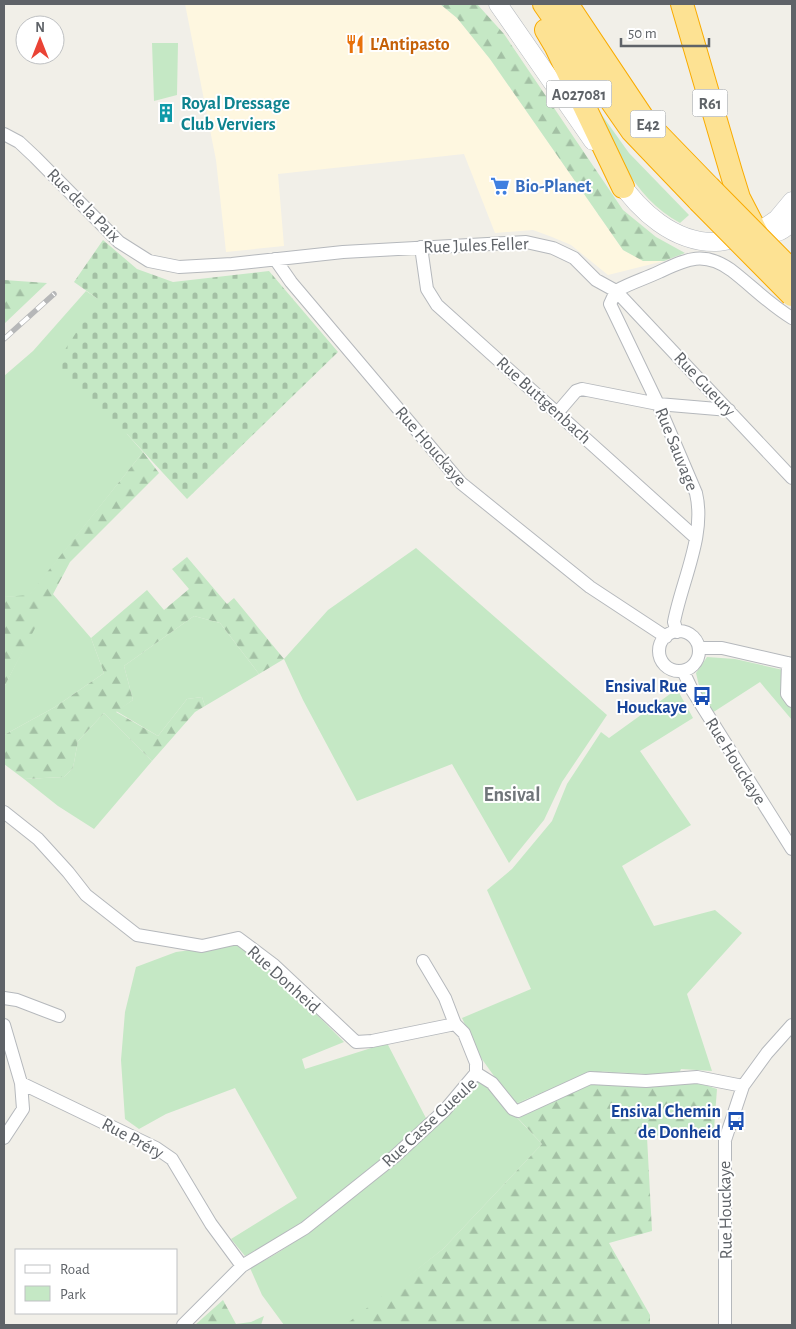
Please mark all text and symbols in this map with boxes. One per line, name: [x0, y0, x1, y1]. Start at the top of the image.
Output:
north arrow: [15, 15, 65, 65]
scale bar: [621, 15, 708, 47]
text: N: [35, 21, 45, 35]
text: 50 m: [628, 26, 657, 41]
restaurant icon: L'Antipasto: [344, 33, 366, 55]
place label: L'Antipasto: [370, 36, 450, 54]
road number: A027081: [546, 80, 612, 108]
road number: R61: [692, 90, 728, 116]
place label: Royal Dressage Club Verviers: [181, 95, 290, 134]
building icon: Royal Dressage Club Verviers: [155, 102, 177, 124]
road number: E42: [630, 110, 666, 138]
street label: Rue de la Paix: [43, 165, 124, 246]
supermarket icon: Bio-Planet: [489, 175, 511, 197]
place label: Bio-Planet: [515, 178, 591, 196]
street label: Rue Jules Feller: [423, 235, 529, 257]
street label: Rue Gueury: [670, 349, 739, 421]
street label: Rue Buttgenbach: [493, 354, 594, 448]
street label: Rue Houckaye: [391, 404, 469, 490]
street label: Rue Sauvage: [651, 405, 701, 494]
place label: Ensival Rue Houckaye: [605, 678, 687, 717]
bus stop icon: Ensival Rue Houckaye: [691, 685, 713, 707]
street label: Rue Houckaye: [701, 715, 769, 808]
district label: Ensival: [484, 785, 540, 805]
street label: Rue Donheid: [244, 943, 323, 1017]
street label: Rue Casse Gueule: [379, 1074, 480, 1171]
place label: Ensival Chemin de Donheid: [611, 1103, 722, 1142]
bus stop icon: Ensival Chemin de Donheid: [725, 1110, 747, 1132]
street label: Rue Préry: [99, 1115, 167, 1163]
street label: Rue Houckaye: [716, 1161, 736, 1259]
legend: [15, 1249, 178, 1314]
text: Road: [60, 1262, 90, 1277]
text: Park: [60, 1287, 86, 1302]

